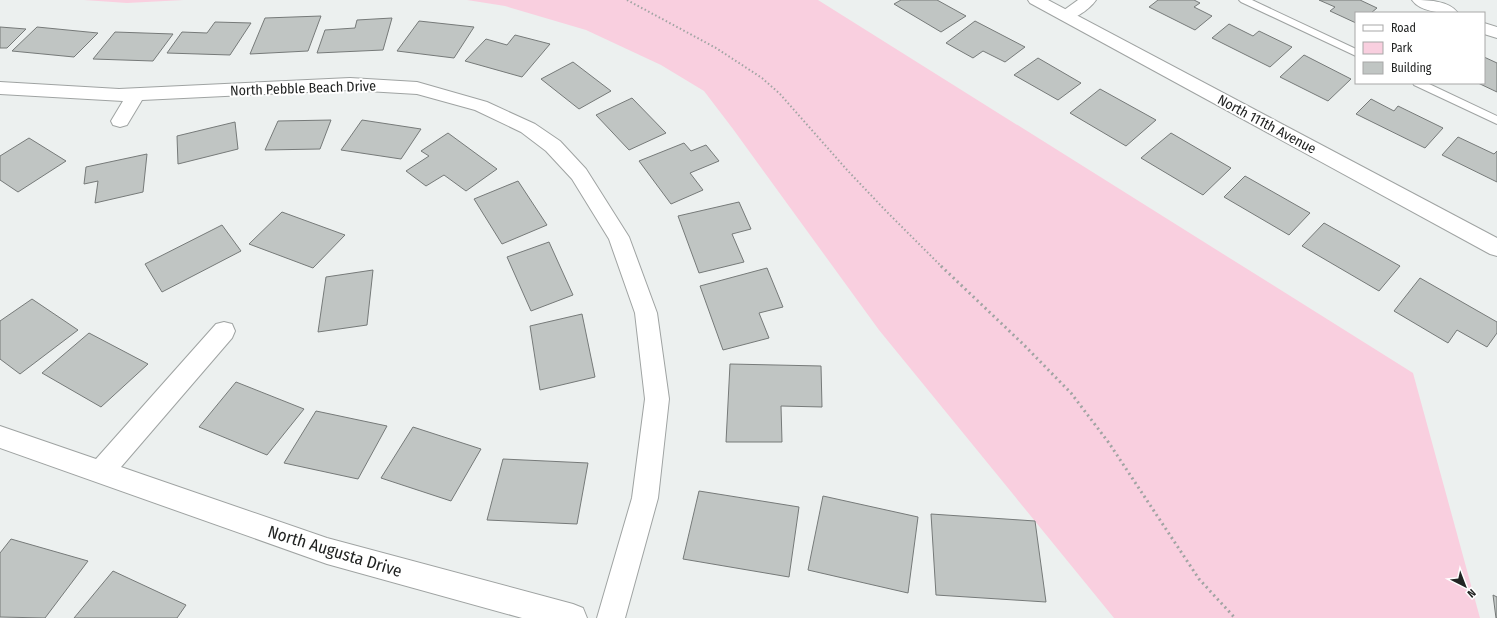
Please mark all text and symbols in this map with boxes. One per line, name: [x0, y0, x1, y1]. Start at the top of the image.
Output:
legend: [1355, 12, 1485, 84]
text: Road: [1391, 21, 1416, 35]
text: Park: [1391, 41, 1413, 55]
text: Building: [1391, 61, 1432, 75]
street label: North Pebble Beach Drive: [230, 77, 376, 100]
street label: North 111th Avenue: [1215, 91, 1319, 158]
street label: North Augusta Drive: [265, 521, 405, 582]
north arrow: [1445, 566, 1485, 606]
text: N: [1465, 586, 1478, 600]

